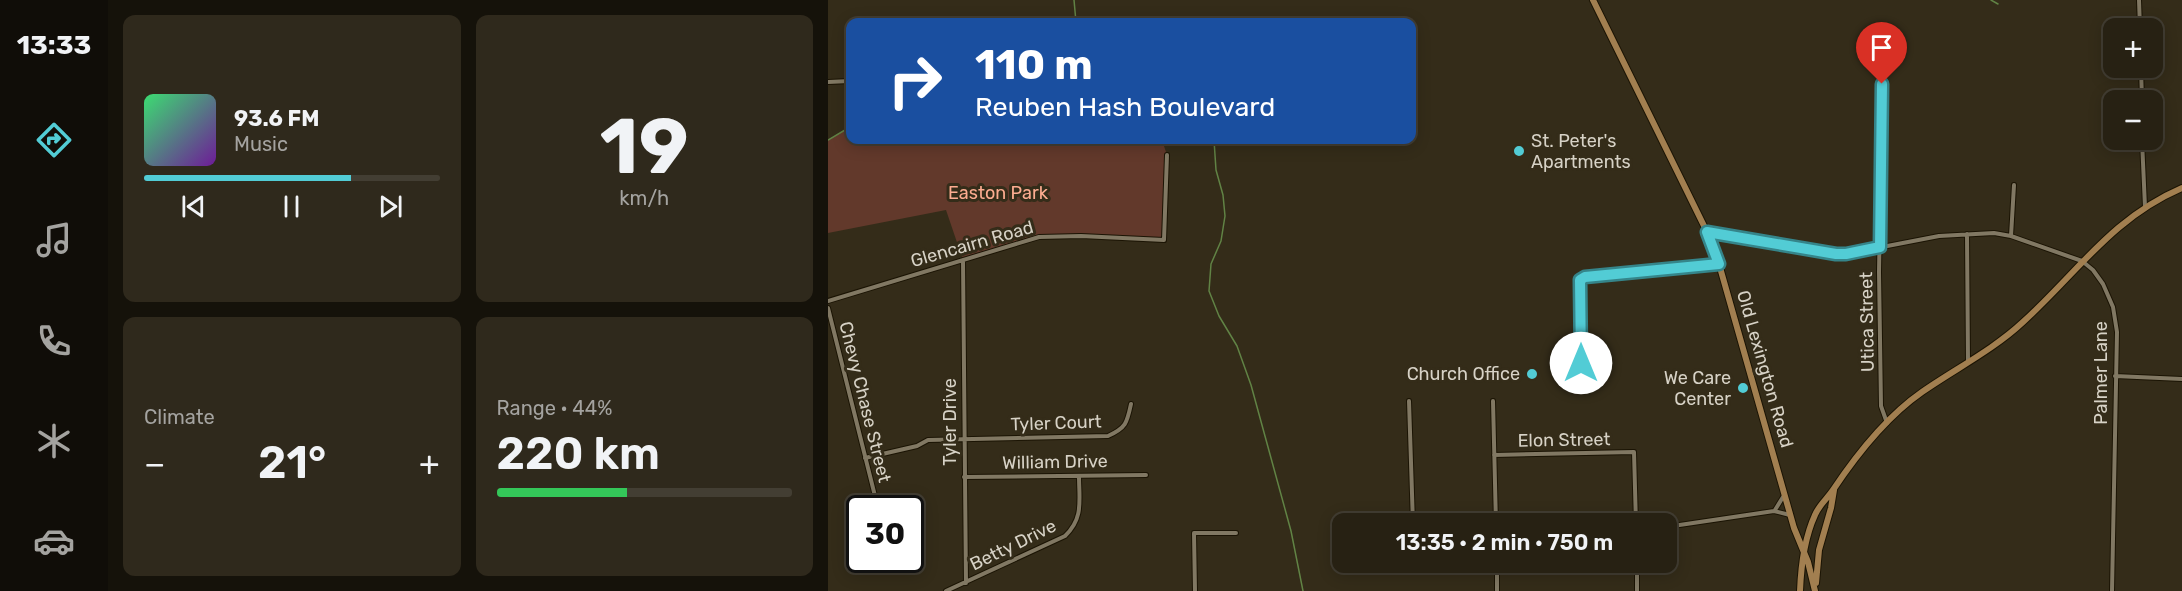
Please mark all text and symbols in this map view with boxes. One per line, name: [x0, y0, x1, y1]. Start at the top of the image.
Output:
map controls: [2103, 18, 2163, 150]
button: +: [2103, 18, 2163, 78]
pin: [1856, 22, 1907, 84]
text: 13:33: [17, 29, 91, 61]
icon: arrive: [1865, 31, 1898, 64]
text: 110 m: [975, 40, 1093, 90]
icon: right: [876, 42, 954, 120]
button: −: [2103, 90, 2163, 150]
text: Reuben Hash Boulevard: [975, 91, 1275, 123]
text: 19: [600, 100, 689, 193]
text: 93.6 FM: [234, 105, 319, 132]
icon: directions: [33, 119, 75, 161]
place label: St. Peter's Apartments: [1531, 130, 1631, 173]
text: Music: [234, 132, 288, 156]
marker: St. Peter's Apartments: [1512, 144, 1526, 158]
park label: Easton Park: [948, 182, 1049, 204]
text: km/h: [619, 186, 669, 210]
icon: previous: [177, 190, 210, 223]
icon: pause: [275, 190, 308, 223]
icon: next: [374, 190, 407, 223]
street label: Glencairn Road: [908, 216, 1036, 272]
icon: music: [33, 219, 75, 261]
street label: Utica Street: [1855, 272, 1879, 372]
street label: Old Lexington Road: [1732, 288, 1798, 450]
street label: Chevy Chase Street: [834, 319, 896, 485]
icon: phone: [33, 320, 75, 362]
street label: Palmer Lane: [2090, 321, 2112, 425]
position arrow: [1549, 331, 1613, 395]
place label: Church Office: [1407, 363, 1520, 385]
marker: Church Office: [1525, 367, 1539, 381]
place label: We Care Center: [1664, 367, 1731, 410]
street label: Tyler Drive: [939, 378, 961, 466]
marker: We Care Center: [1736, 381, 1750, 395]
text: Range · 44%: [497, 396, 612, 420]
text: Climate: [144, 405, 215, 429]
street label: Tyler Court: [1010, 410, 1102, 436]
icon: climate: [33, 420, 75, 462]
text: 220 km: [497, 427, 660, 480]
street label: Elon Street: [1517, 428, 1611, 452]
text: 21°: [258, 436, 326, 489]
text: −: [144, 444, 165, 483]
text: +: [419, 444, 439, 483]
street label: William Drive: [1002, 450, 1108, 474]
speed limit sign: 30: [846, 495, 924, 573]
street label: Betty Drive: [966, 515, 1060, 575]
icon: car: [33, 520, 75, 562]
text: 13:35 · 2 min · 750 m: [1396, 529, 1613, 556]

